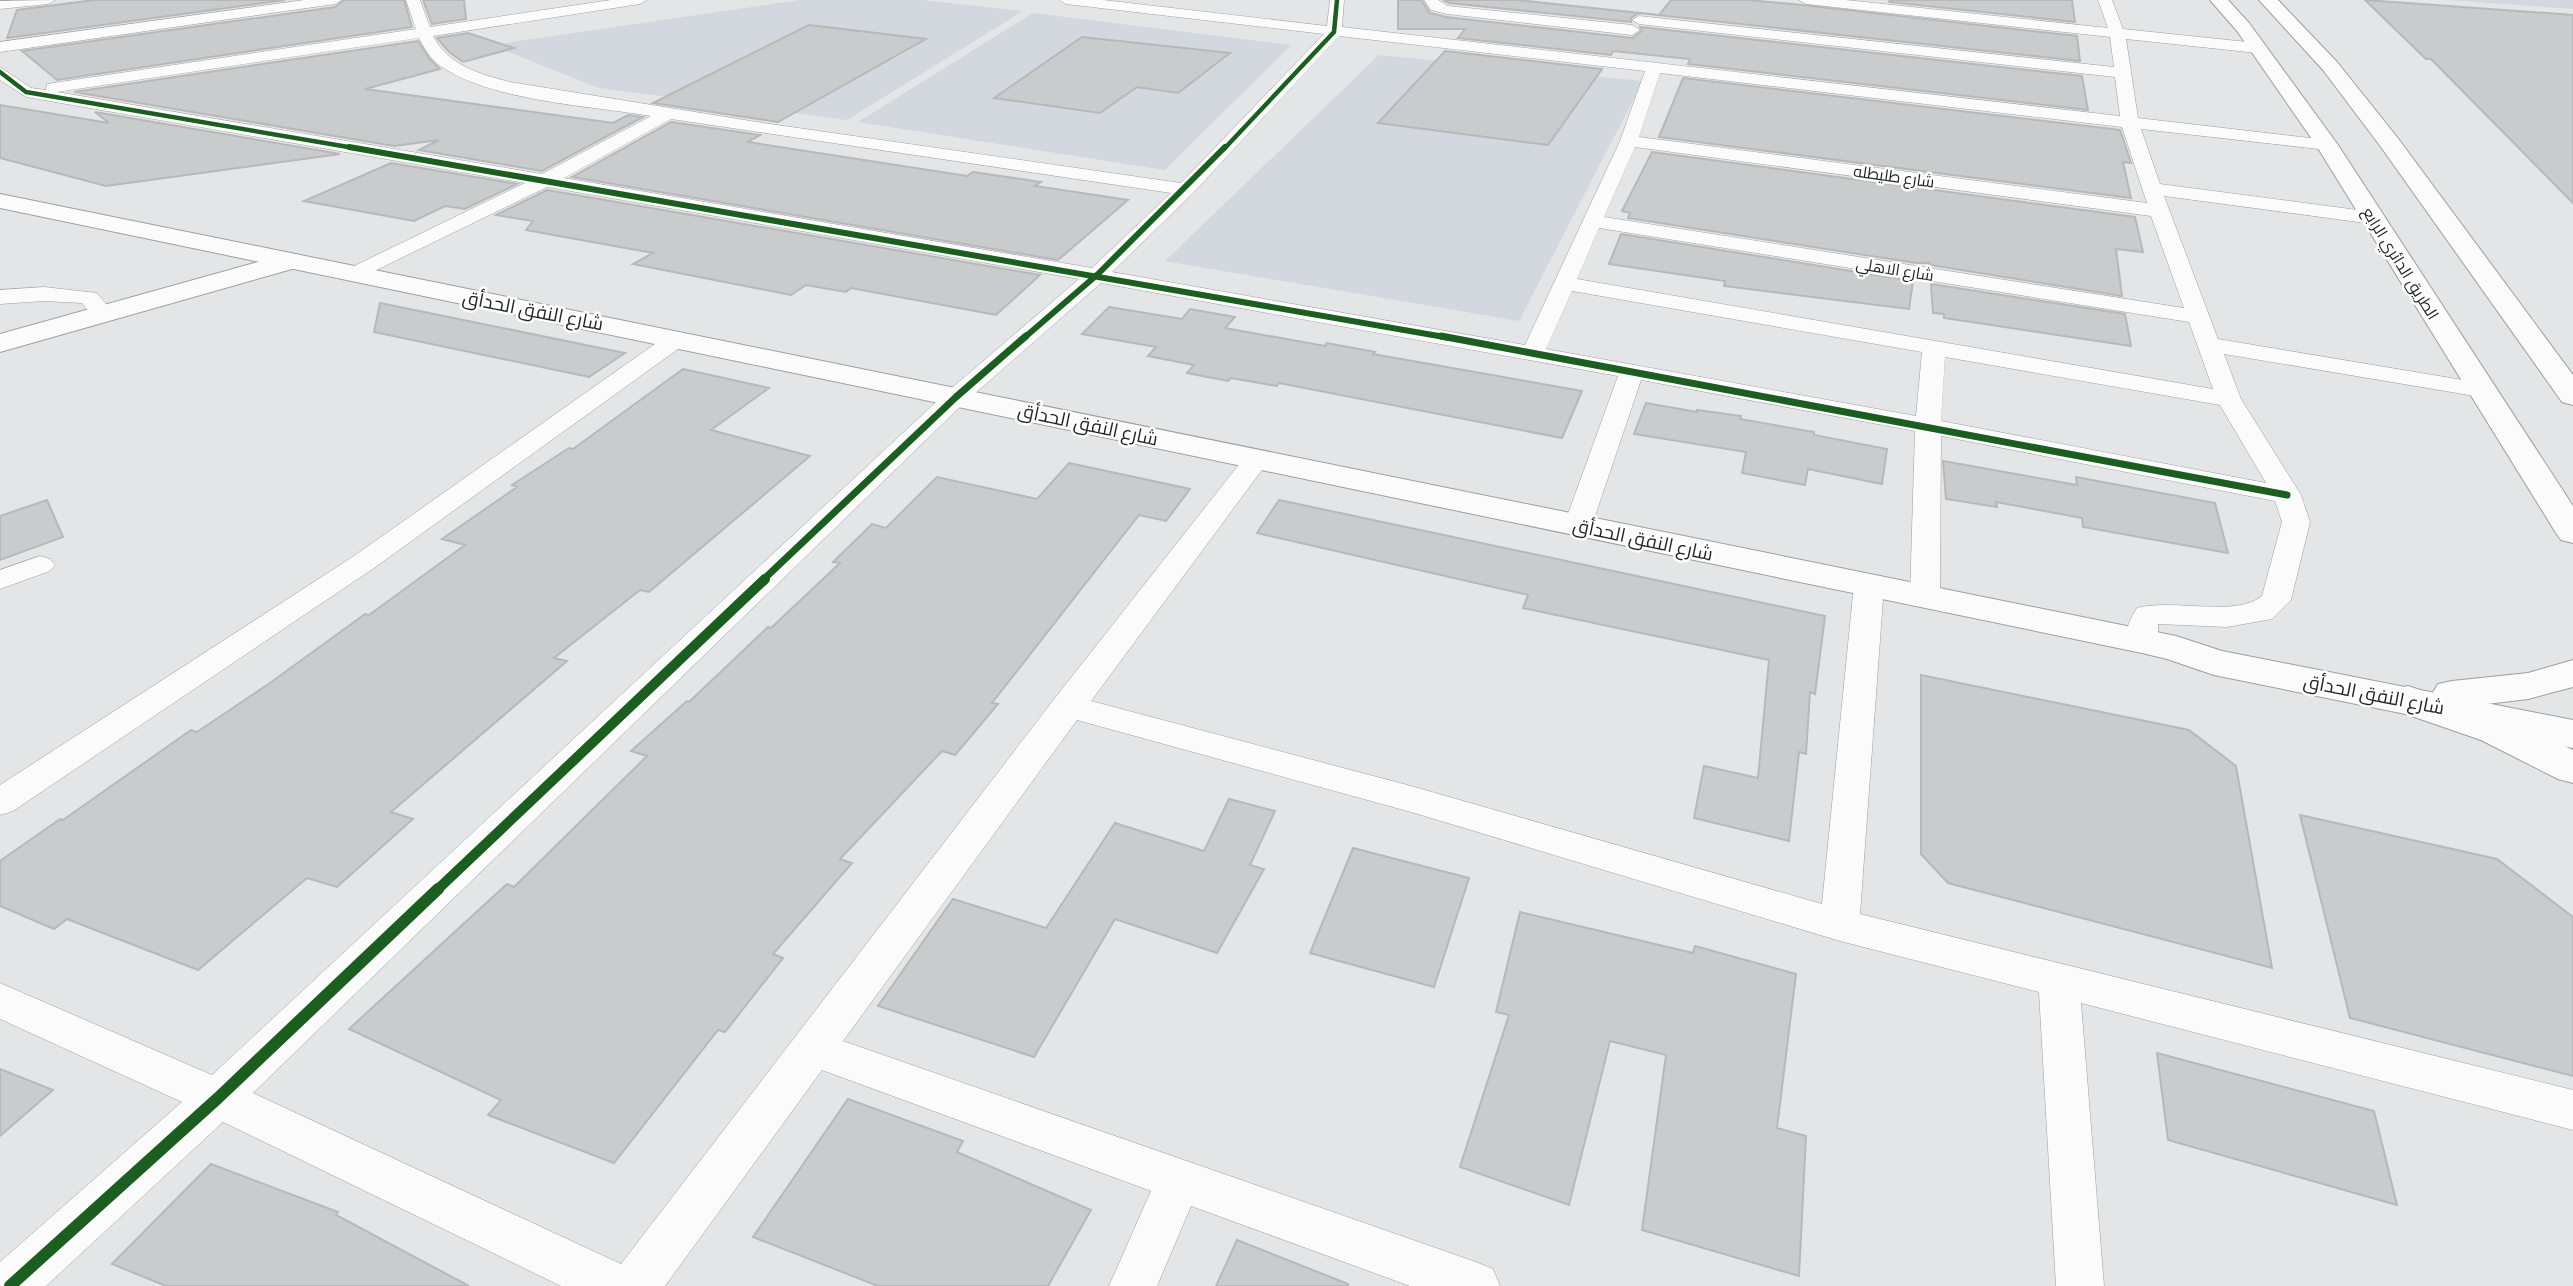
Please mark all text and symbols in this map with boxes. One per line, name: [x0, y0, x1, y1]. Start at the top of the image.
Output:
street label: شارع طليطله: [1852, 159, 1936, 194]
street label: الطريق الدائري الرابع: [2355, 203, 2444, 325]
street label: شارع الاهلي: [1854, 252, 1935, 289]
street label: شارع النفق الحدأق: [460, 284, 606, 337]
street label: شارع النفق الحدأق: [1015, 396, 1161, 453]
street label: شارع النفق الحدأق: [1570, 511, 1716, 568]
street label: شارع النفق الحدأق: [2301, 668, 2447, 721]

